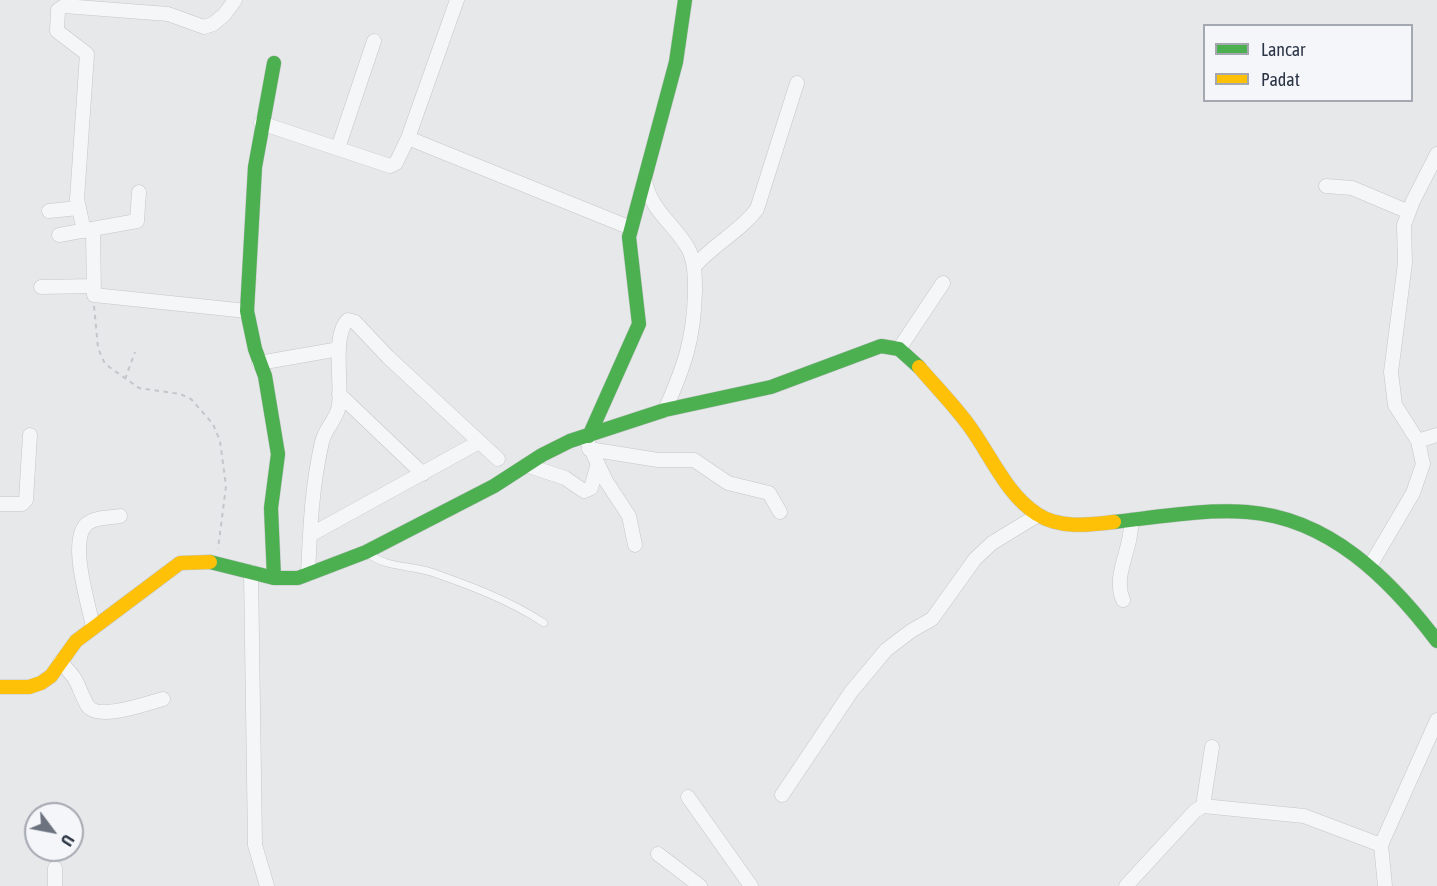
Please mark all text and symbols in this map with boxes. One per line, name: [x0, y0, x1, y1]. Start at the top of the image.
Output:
legend: [1203, 24, 1413, 102]
text: Lancar: [1261, 39, 1305, 60]
text: Padat: [1261, 69, 1300, 90]
north arrow: [24, 802, 84, 862]
text: U: [57, 832, 78, 849]

